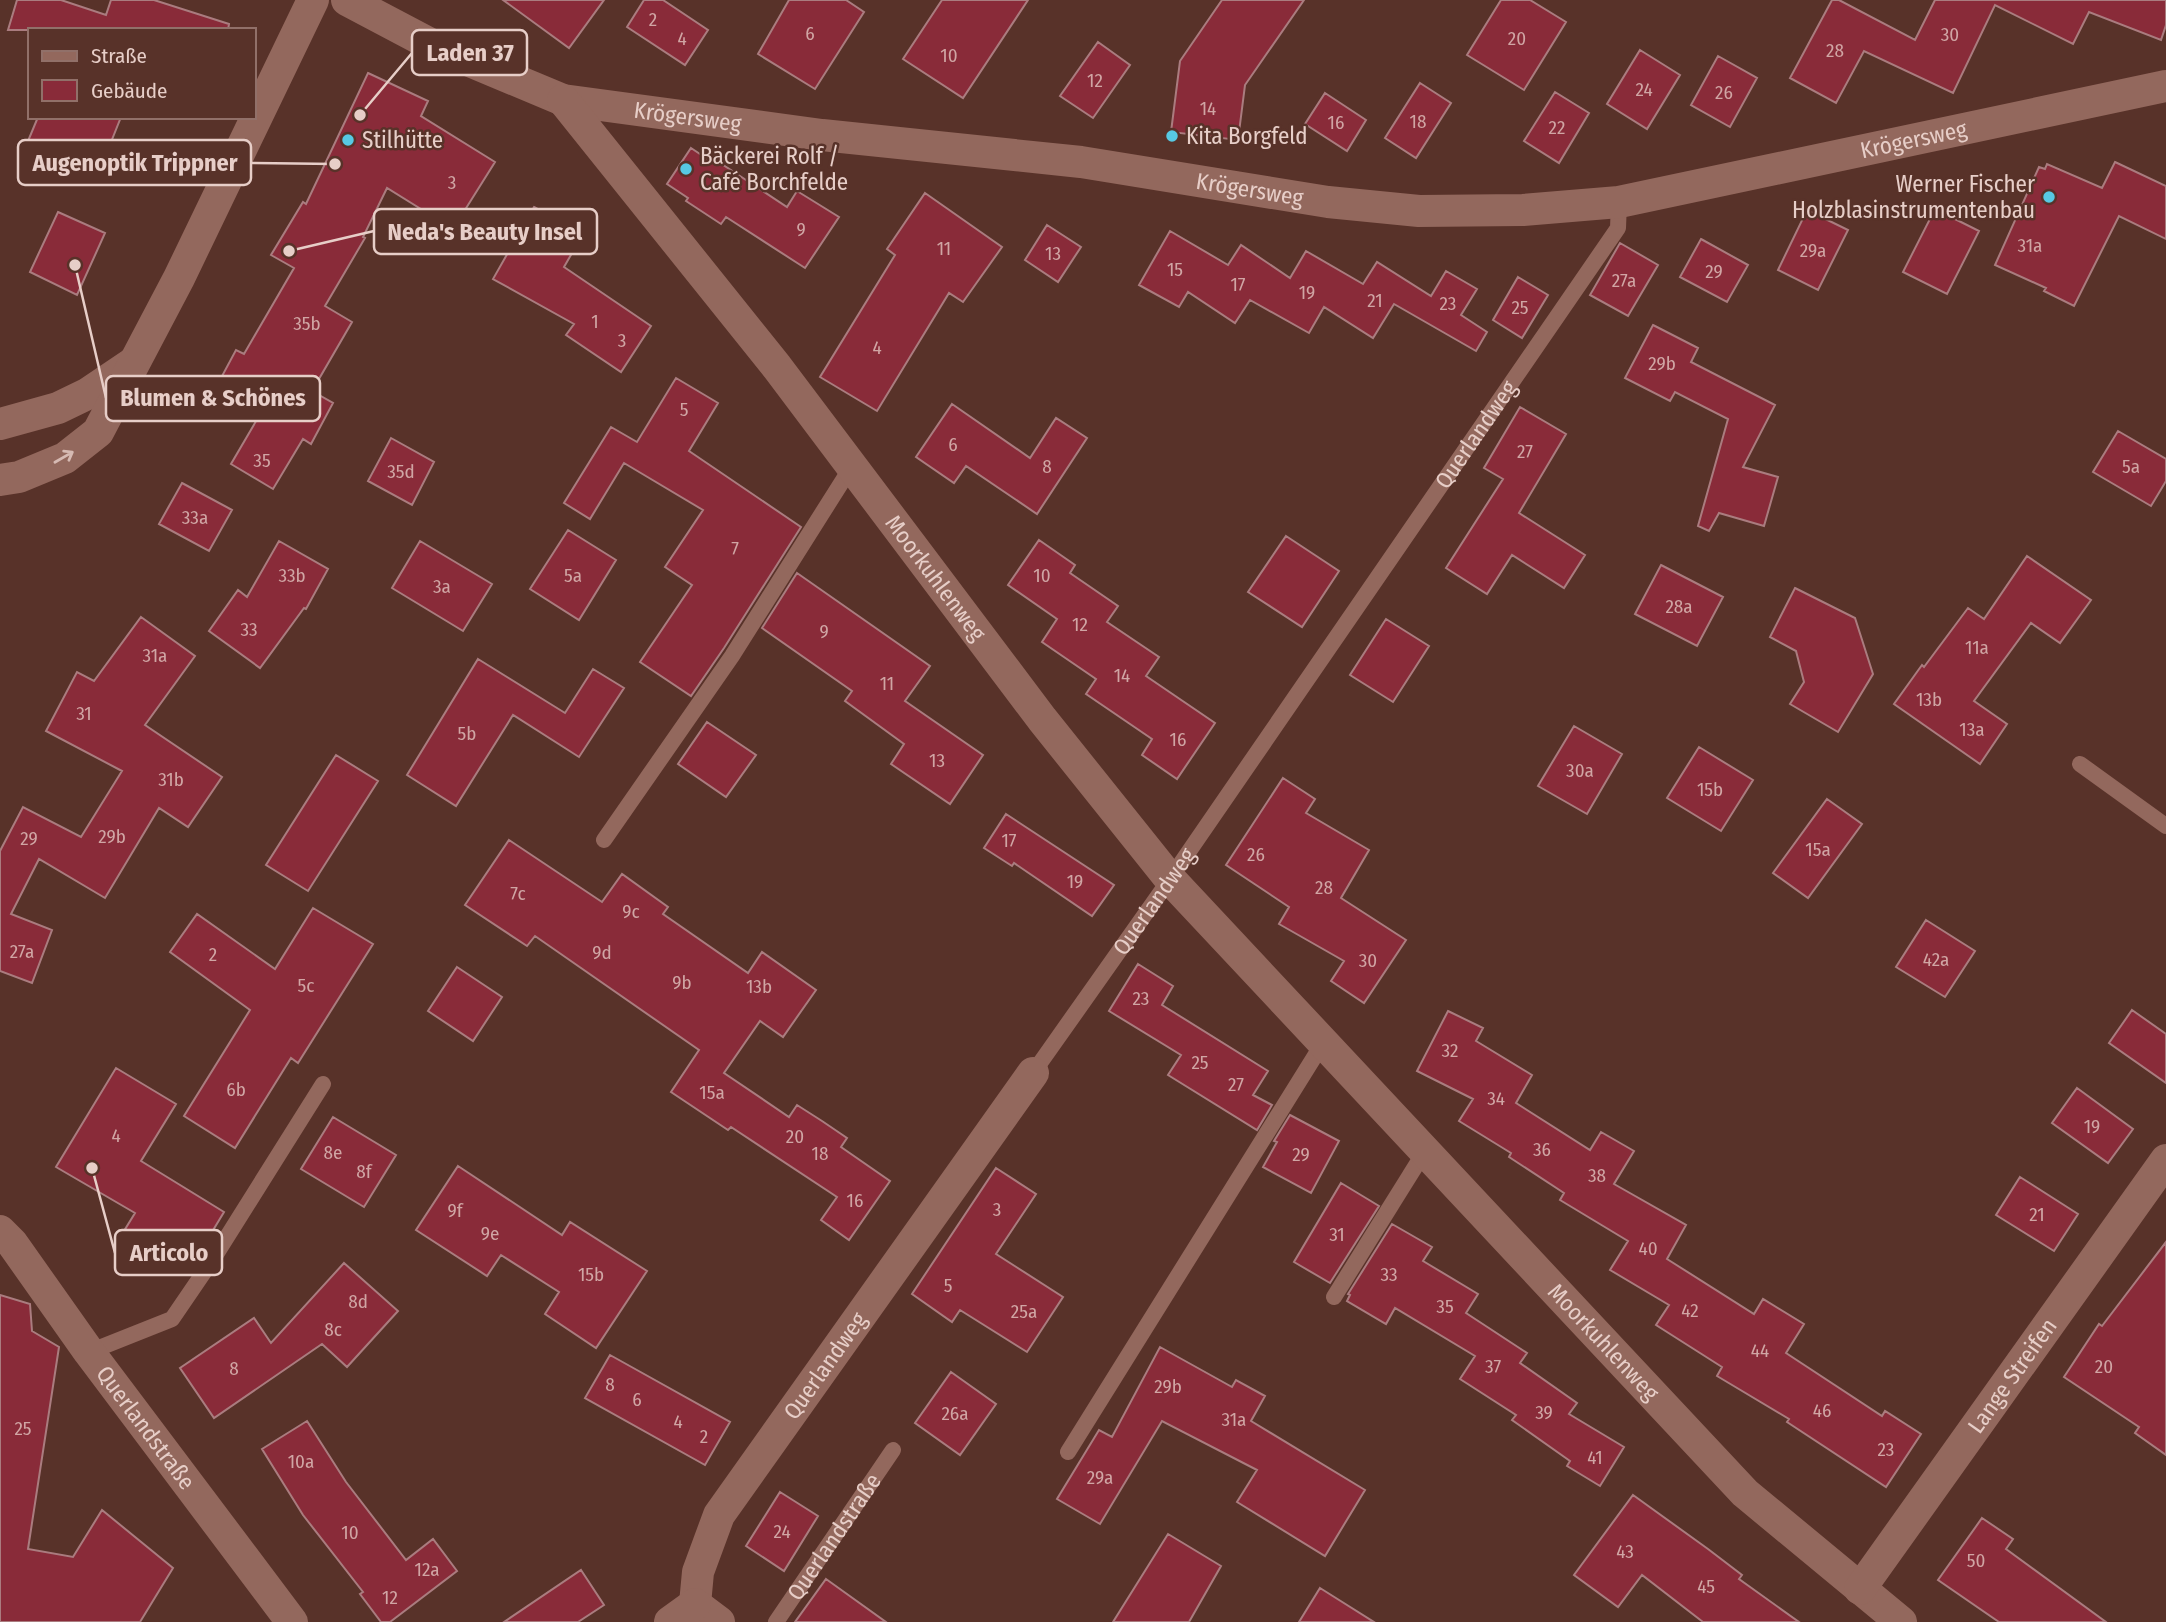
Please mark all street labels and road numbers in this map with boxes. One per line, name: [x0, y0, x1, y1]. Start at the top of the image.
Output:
street label: Krögersweg: [632, 96, 743, 138]
street label: Krögersweg: [1858, 115, 1969, 164]
street label: Krögersweg: [1194, 167, 1306, 212]
street label: Querlandweg: [1429, 375, 1523, 494]
street label: Moorkuhlenweg: [879, 509, 992, 646]
street label: Querlandweg: [1107, 842, 1201, 961]
street label: Moorkuhlenweg: [1542, 1278, 1665, 1406]
street label: Querlandweg: [777, 1307, 873, 1425]
street label: Lange Streifen: [1962, 1313, 2063, 1439]
street label: Querlandstraße: [90, 1360, 201, 1495]
street label: Querlandstraße: [781, 1468, 887, 1606]

